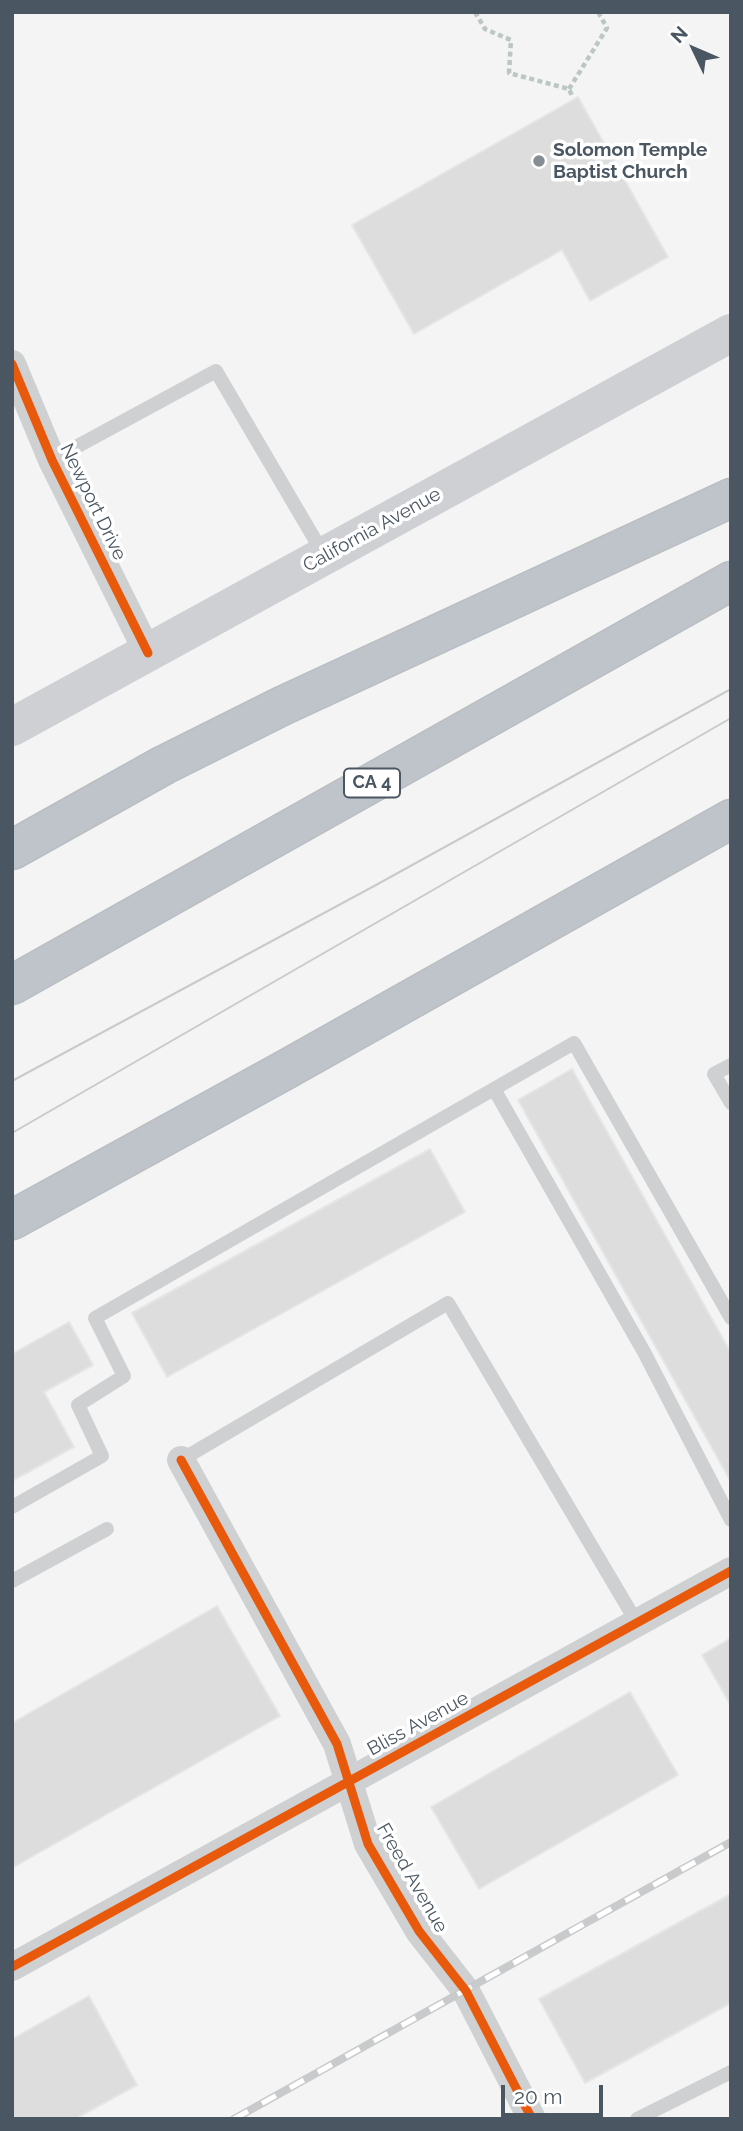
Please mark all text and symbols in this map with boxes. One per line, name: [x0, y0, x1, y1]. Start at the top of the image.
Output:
north arrow: [659, 14, 729, 84]
text: N: [666, 22, 692, 47]
place label: Solomon Temple Baptist Church: [553, 139, 707, 183]
marker: Solomon Temple Baptist Church: [531, 153, 547, 169]
street label: Newport Drive: [55, 440, 131, 564]
street label: California Avenue: [299, 483, 445, 577]
road number: CA 4: [344, 768, 400, 798]
street label: Bliss Avenue: [364, 1687, 472, 1761]
street label: Freed Avenue: [372, 1819, 452, 1937]
scale bar: [505, 2072, 606, 2116]
text: 20 m: [514, 2084, 562, 2109]

